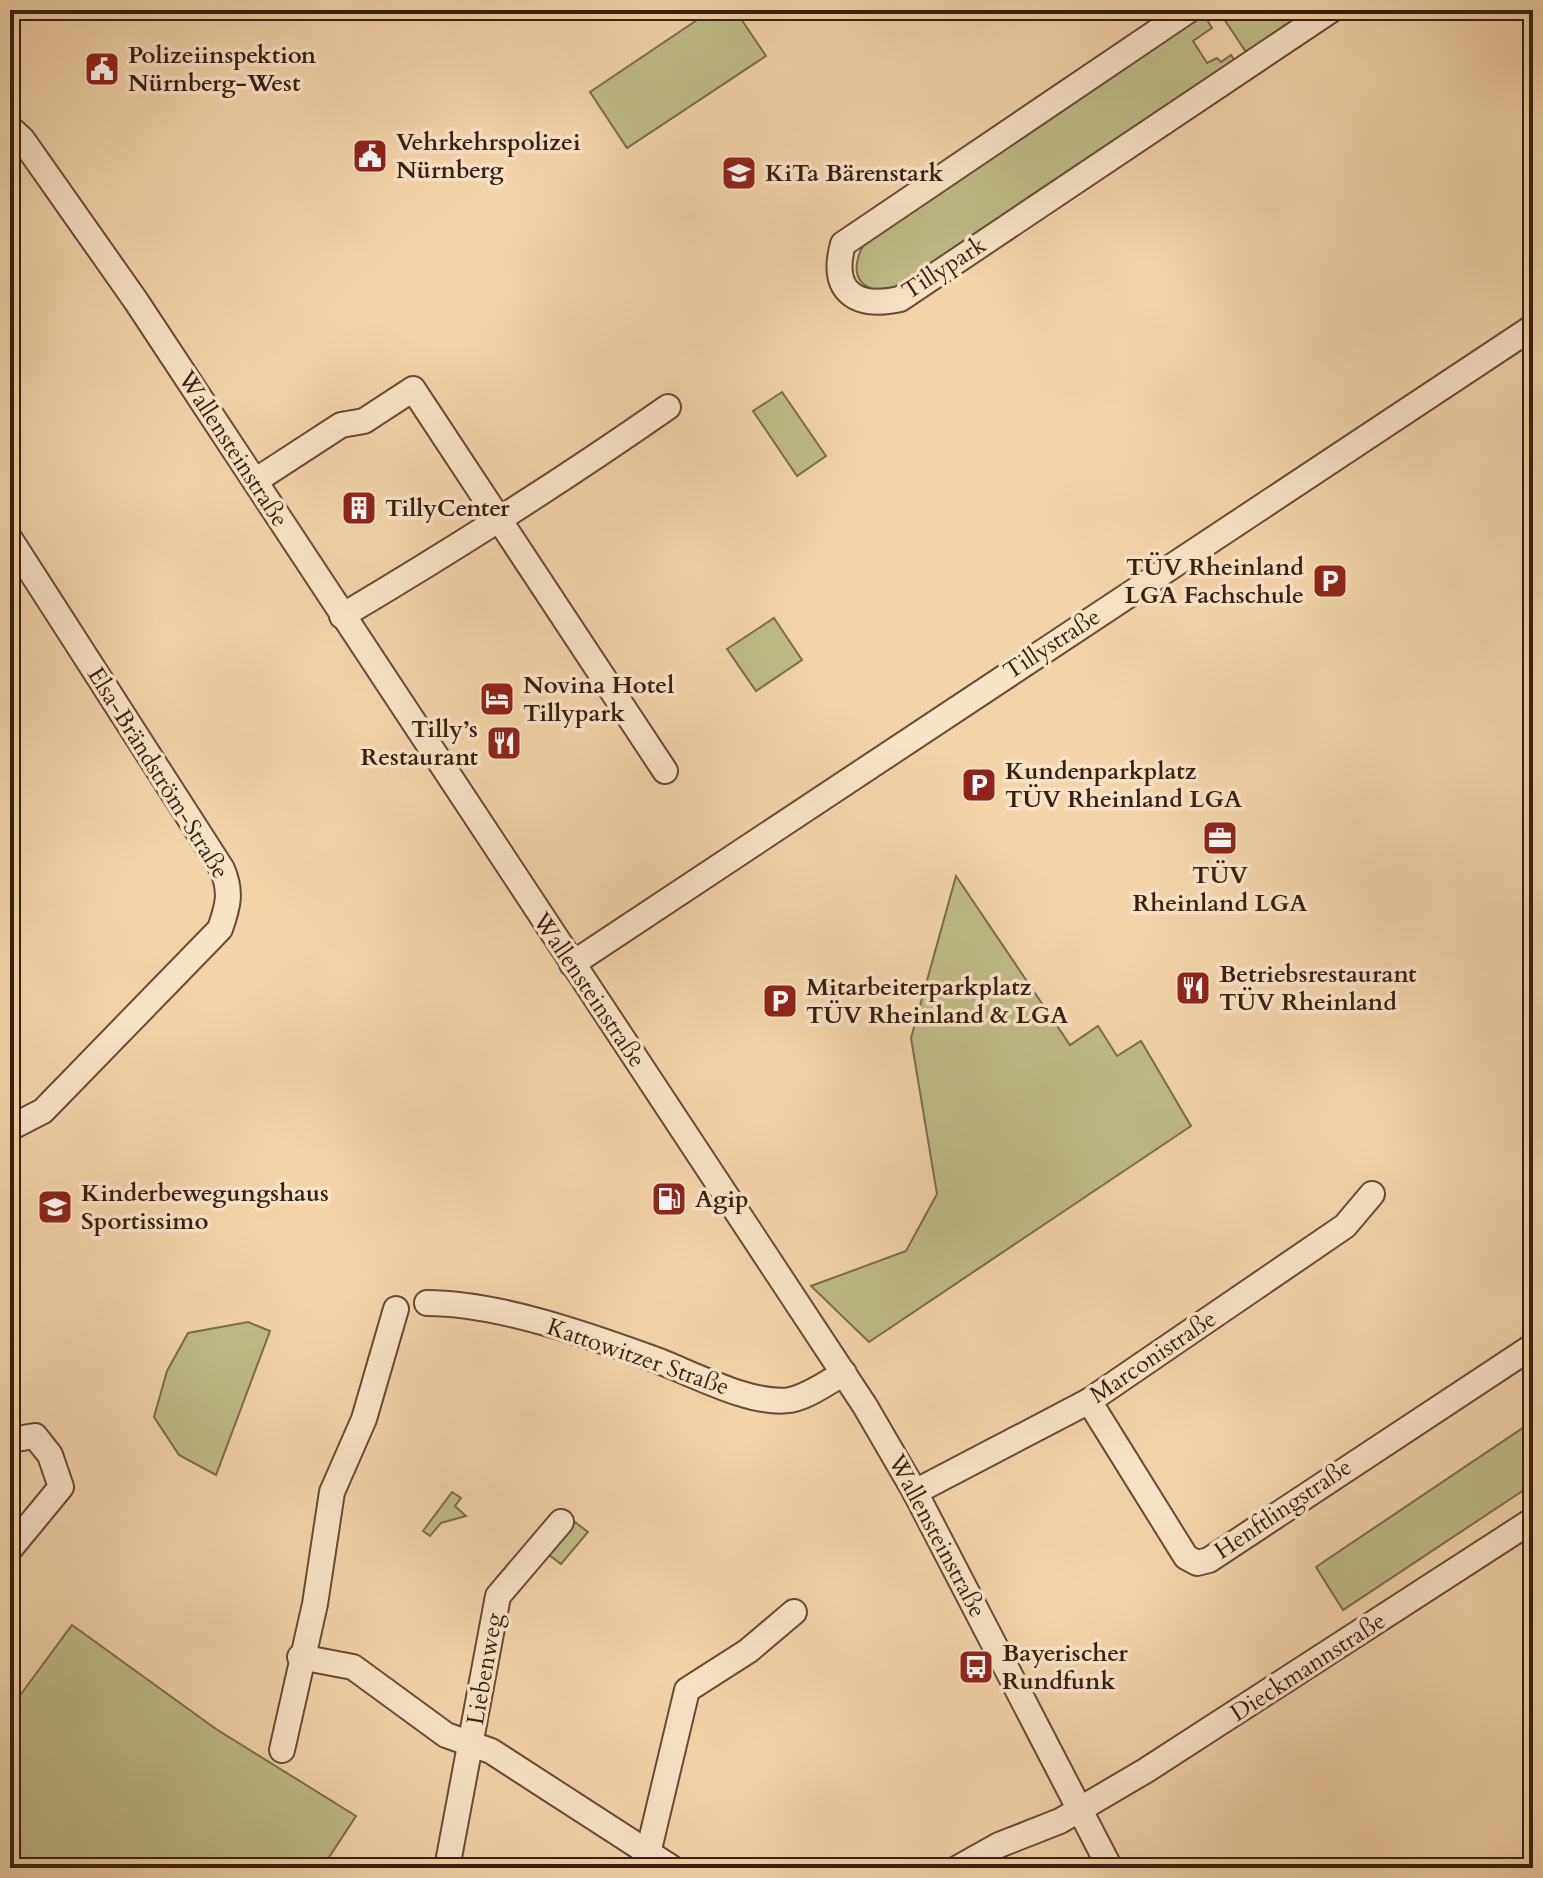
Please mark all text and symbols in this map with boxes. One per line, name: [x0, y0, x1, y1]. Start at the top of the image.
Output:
place label: Polizeiinspektion Nürnberg-West: [128, 39, 317, 100]
public building icon: Polizeiinspektion Nürnberg-West: [83, 50, 121, 88]
place label: Vehrkehrspolizei Nürnberg: [396, 126, 581, 187]
public building icon: Vehrkehrspolizei Nürnberg: [351, 137, 389, 175]
school or university icon: KiTa Bärenstark: [720, 154, 758, 192]
place label: KiTa Bärenstark: [765, 157, 944, 190]
street label: Tillypark: [896, 228, 993, 307]
street label: Wallensteinstraße: [169, 363, 296, 534]
building icon: TillyCenter: [340, 489, 378, 527]
place label: TillyCenter: [385, 492, 510, 525]
place label: TÜV Rheinland LGA Fachschule: [1125, 551, 1304, 612]
parking icon: TÜV Rheinland LGA Fachschule: [1311, 562, 1349, 600]
street label: Tillystraße: [997, 600, 1107, 688]
street label: Elsa-Brändström-Straße: [79, 661, 237, 885]
place label: Novina Hotel Tillypark: [523, 669, 674, 730]
hotel icon: Novina Hotel Tillypark: [478, 680, 516, 718]
place label: Tilly’s Restaurant: [361, 713, 479, 774]
restaurant icon: Tilly’s Restaurant: [485, 724, 523, 762]
place label: Kundenparkplatz TÜV Rheinland LGA: [1005, 755, 1242, 816]
parking icon: Kundenparkplatz TÜV Rheinland LGA: [960, 766, 998, 804]
office icon: TÜV Rheinland LGA: [1201, 819, 1239, 857]
place label: TÜV Rheinland LGA: [1133, 859, 1307, 920]
street label: Wallensteinstraße: [524, 905, 653, 1074]
place label: Betriebsrestaurant TÜV Rheinland: [1219, 958, 1417, 1019]
restaurant icon: Betriebsrestaurant TÜV Rheinland: [1174, 969, 1212, 1007]
place label: Mitarbeiterparkplatz TÜV Rheinland & LGA: [806, 971, 1068, 1032]
parking icon: Mitarbeiterparkplatz TÜV Rheinland & LGA: [761, 982, 799, 1020]
place label: Kinderbewegungshaus Sportissimo: [81, 1177, 329, 1238]
fuel station icon: Agip: [650, 1180, 688, 1218]
place label: Agip: [695, 1183, 749, 1216]
school or university icon: Kinderbewegungshaus Sportissimo: [36, 1188, 74, 1226]
street label: Marconistraße: [1083, 1303, 1223, 1411]
street label: Kattowitzer Straße: [542, 1310, 734, 1404]
street label: Wallensteinstraße: [880, 1448, 994, 1623]
street label: Henftlingstraße: [1208, 1451, 1358, 1567]
street label: Dieckmannstraße: [1224, 1604, 1392, 1730]
street label: Liebenweg: [459, 1610, 511, 1728]
place label: Bayerischer Rundfunk: [1002, 1637, 1128, 1698]
bus stop icon: Bayerischer Rundfunk: [957, 1648, 995, 1686]

